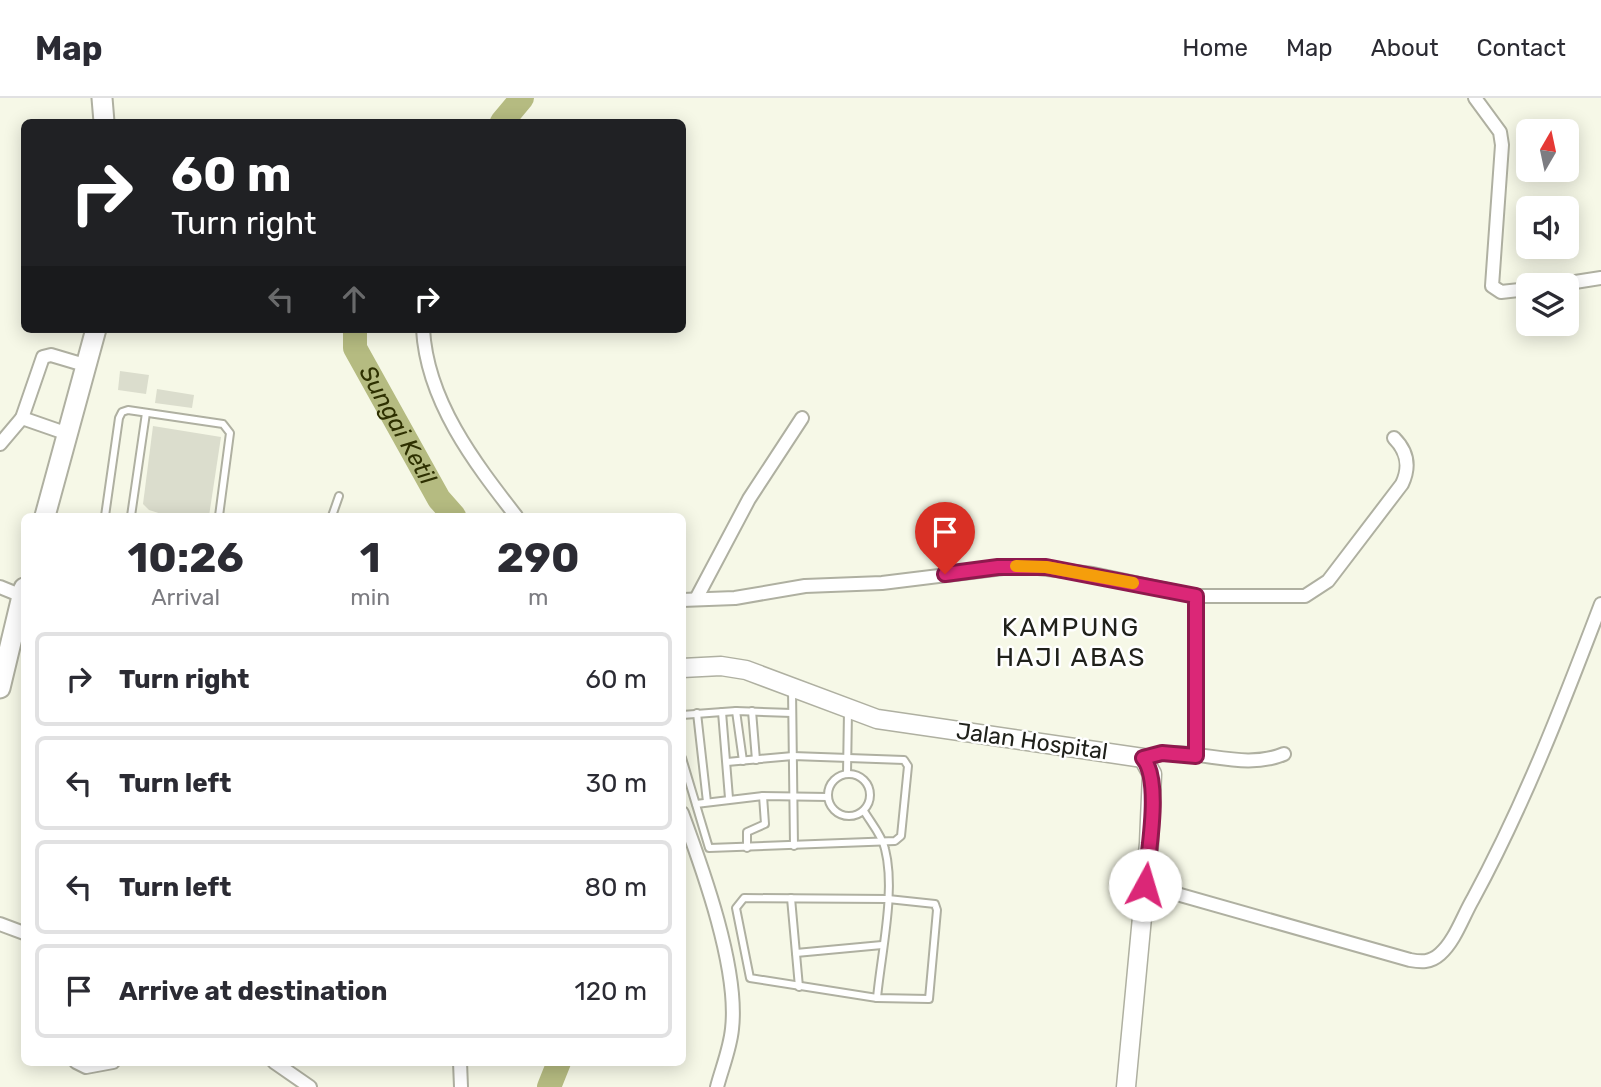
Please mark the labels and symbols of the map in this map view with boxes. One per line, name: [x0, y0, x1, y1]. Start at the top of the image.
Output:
north arrow: [1516, 119, 1578, 182]
water label: Sungai Ketil: [354, 361, 443, 490]
pin: [915, 502, 975, 574]
district label: KAMPUNG HAJI ABAS: [996, 612, 1146, 673]
street label: Jalan Hospital: [954, 716, 1110, 766]
position arrow: [1108, 848, 1182, 922]

